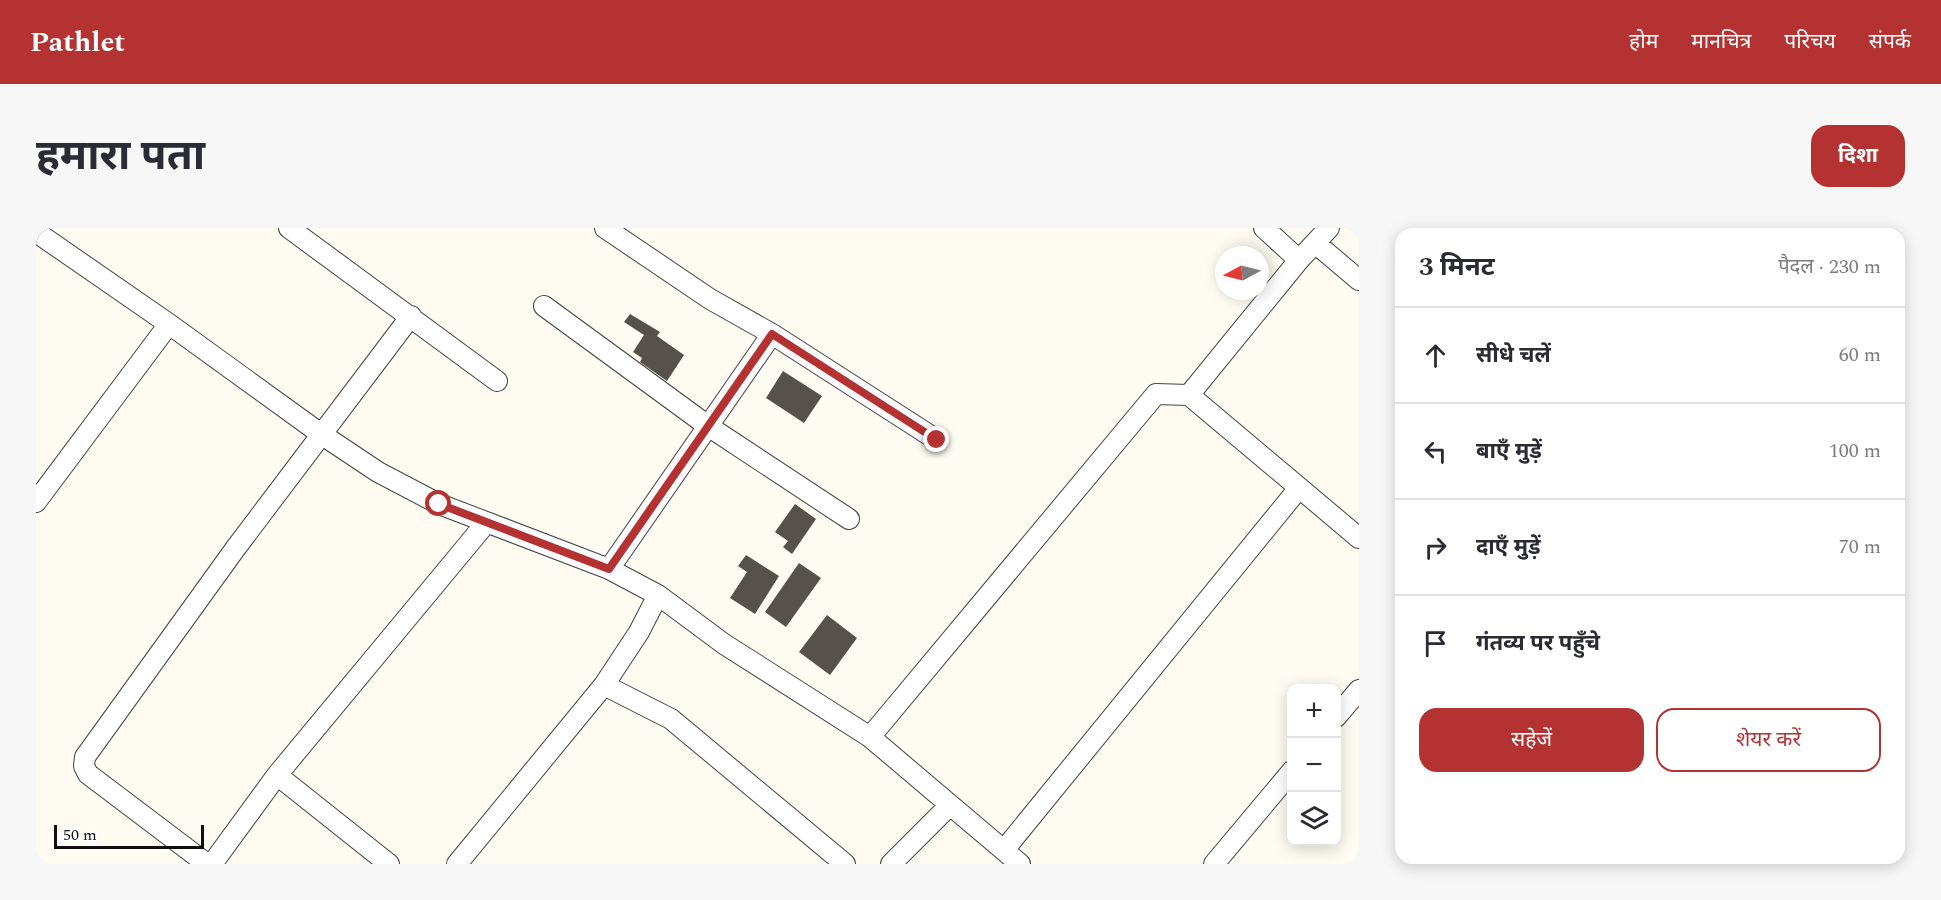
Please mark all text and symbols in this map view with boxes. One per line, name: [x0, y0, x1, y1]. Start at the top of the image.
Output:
text: Pathlet: [30, 21, 125, 64]
text: होम: [1629, 26, 1658, 58]
text: मानचित्र: [1691, 26, 1751, 58]
text: परिचय: [1784, 26, 1836, 58]
text: संपर्क: [1869, 26, 1911, 58]
text: हमारा पता: [36, 125, 205, 188]
button: दिशा: [1811, 125, 1905, 187]
north arrow: [1215, 246, 1269, 300]
text: 3 मिनट: [1419, 247, 1495, 287]
text: पैदल · 230 m: [1778, 252, 1881, 282]
icon: ahead: [1419, 339, 1452, 372]
text: सीधे चलें: [1476, 339, 1551, 372]
text: 60 m: [1839, 340, 1881, 370]
route end: [923, 426, 949, 452]
icon: left: [1419, 435, 1452, 468]
text: बाएँ मुड़ें: [1476, 435, 1542, 468]
text: 100 m: [1829, 436, 1881, 466]
route start: [425, 490, 451, 516]
icon: right: [1419, 531, 1452, 564]
text: दाएँ मुड़ें: [1476, 531, 1541, 564]
text: 70 m: [1839, 532, 1881, 562]
icon: arrive: [1419, 627, 1452, 660]
text: गंतव्य पर पहुँचे: [1476, 627, 1600, 660]
map controls: [1287, 684, 1341, 846]
button: +: [1287, 684, 1341, 738]
button: सहेजें: [1419, 708, 1644, 772]
button: शेयर करें: [1656, 708, 1881, 772]
button: −: [1287, 738, 1341, 792]
button: layers: [1287, 792, 1341, 846]
scale bar: [54, 822, 204, 850]
text: 50 m: [63, 823, 97, 847]

